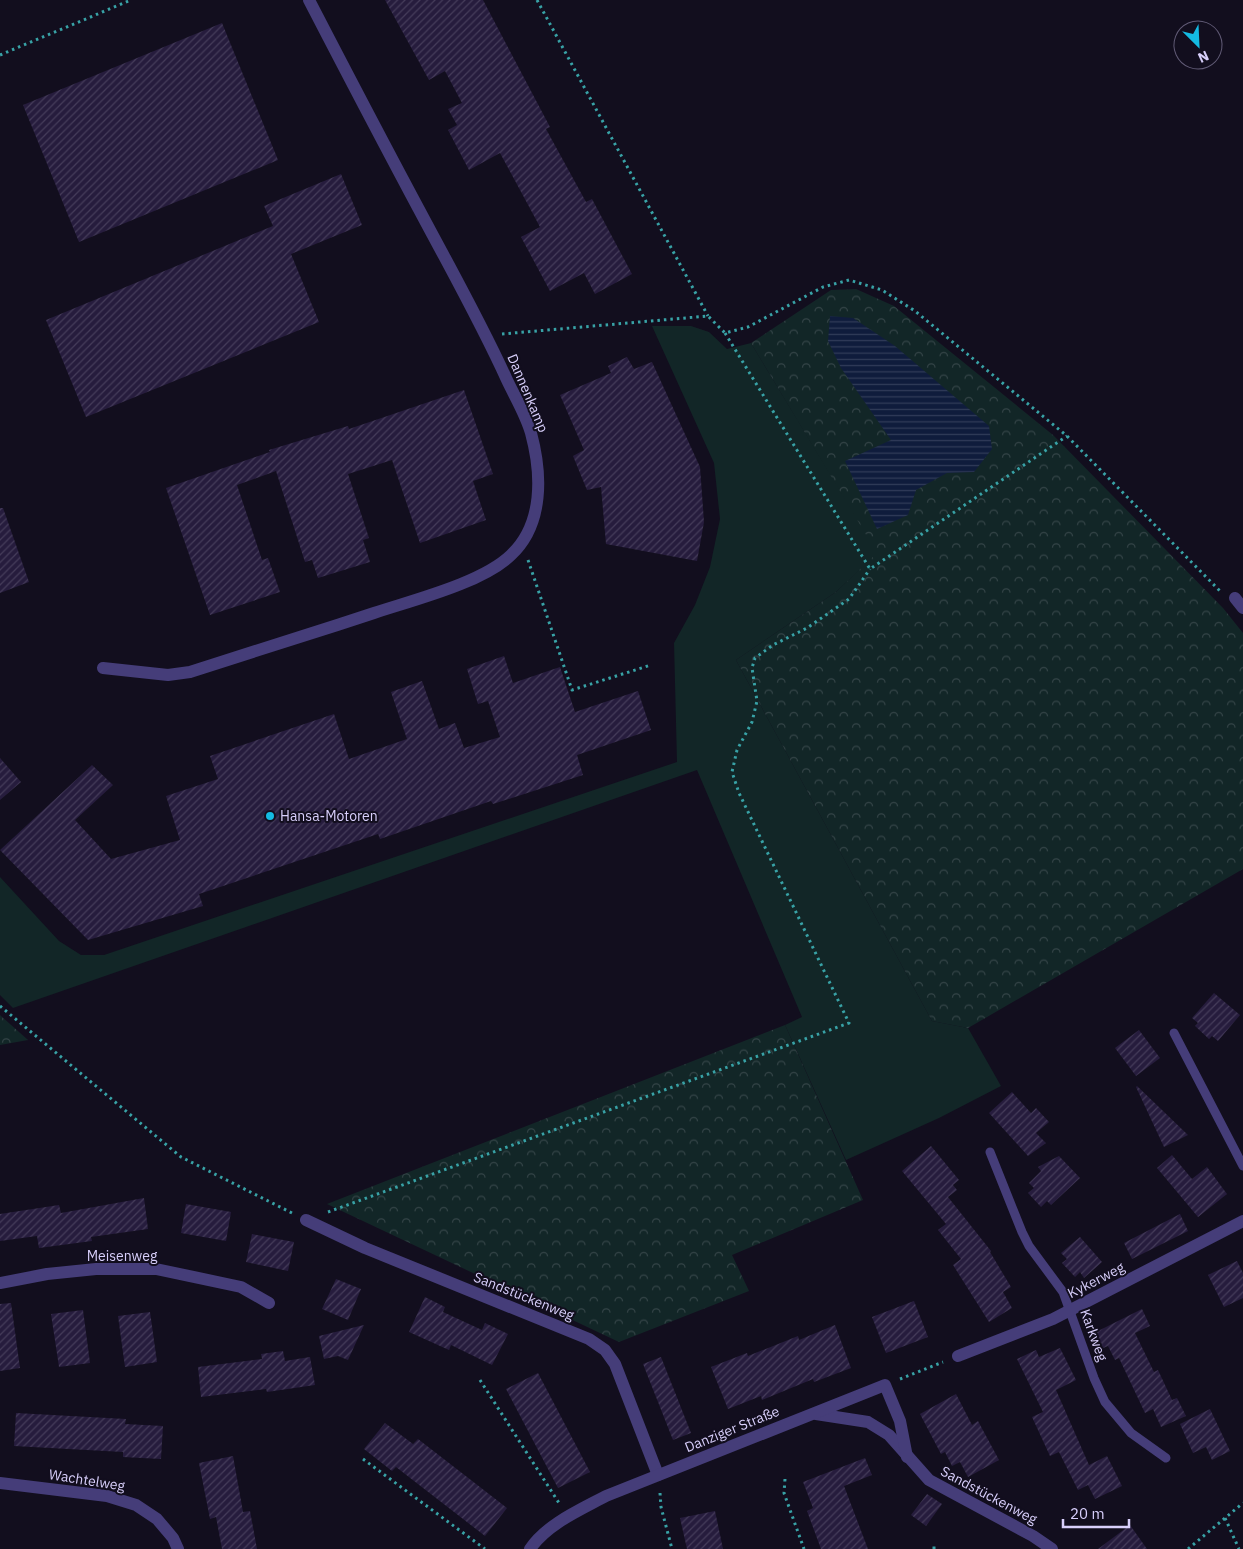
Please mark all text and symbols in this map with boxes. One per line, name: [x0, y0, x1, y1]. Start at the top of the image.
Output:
north arrow: [1173, 20, 1223, 70]
text: N: [1195, 47, 1212, 67]
street label: Dannenkamp: [503, 351, 553, 435]
place label: Hansa-Motoren: [280, 807, 378, 825]
marker: Hansa-Motoren: [264, 810, 276, 822]
street label: Meisenweg: [87, 1247, 158, 1265]
street label: Kykerweg: [1065, 1258, 1128, 1302]
street label: Sandstückenweg: [471, 1268, 577, 1325]
street label: Karkweg: [1076, 1306, 1112, 1364]
street label: Danziger Straße: [682, 1402, 782, 1456]
street label: Sandstückenweg: [938, 1462, 1041, 1528]
street label: Wachtelweg: [48, 1465, 127, 1495]
scale bar: [1063, 1496, 1129, 1528]
text: 20 m: [1070, 1504, 1105, 1523]

